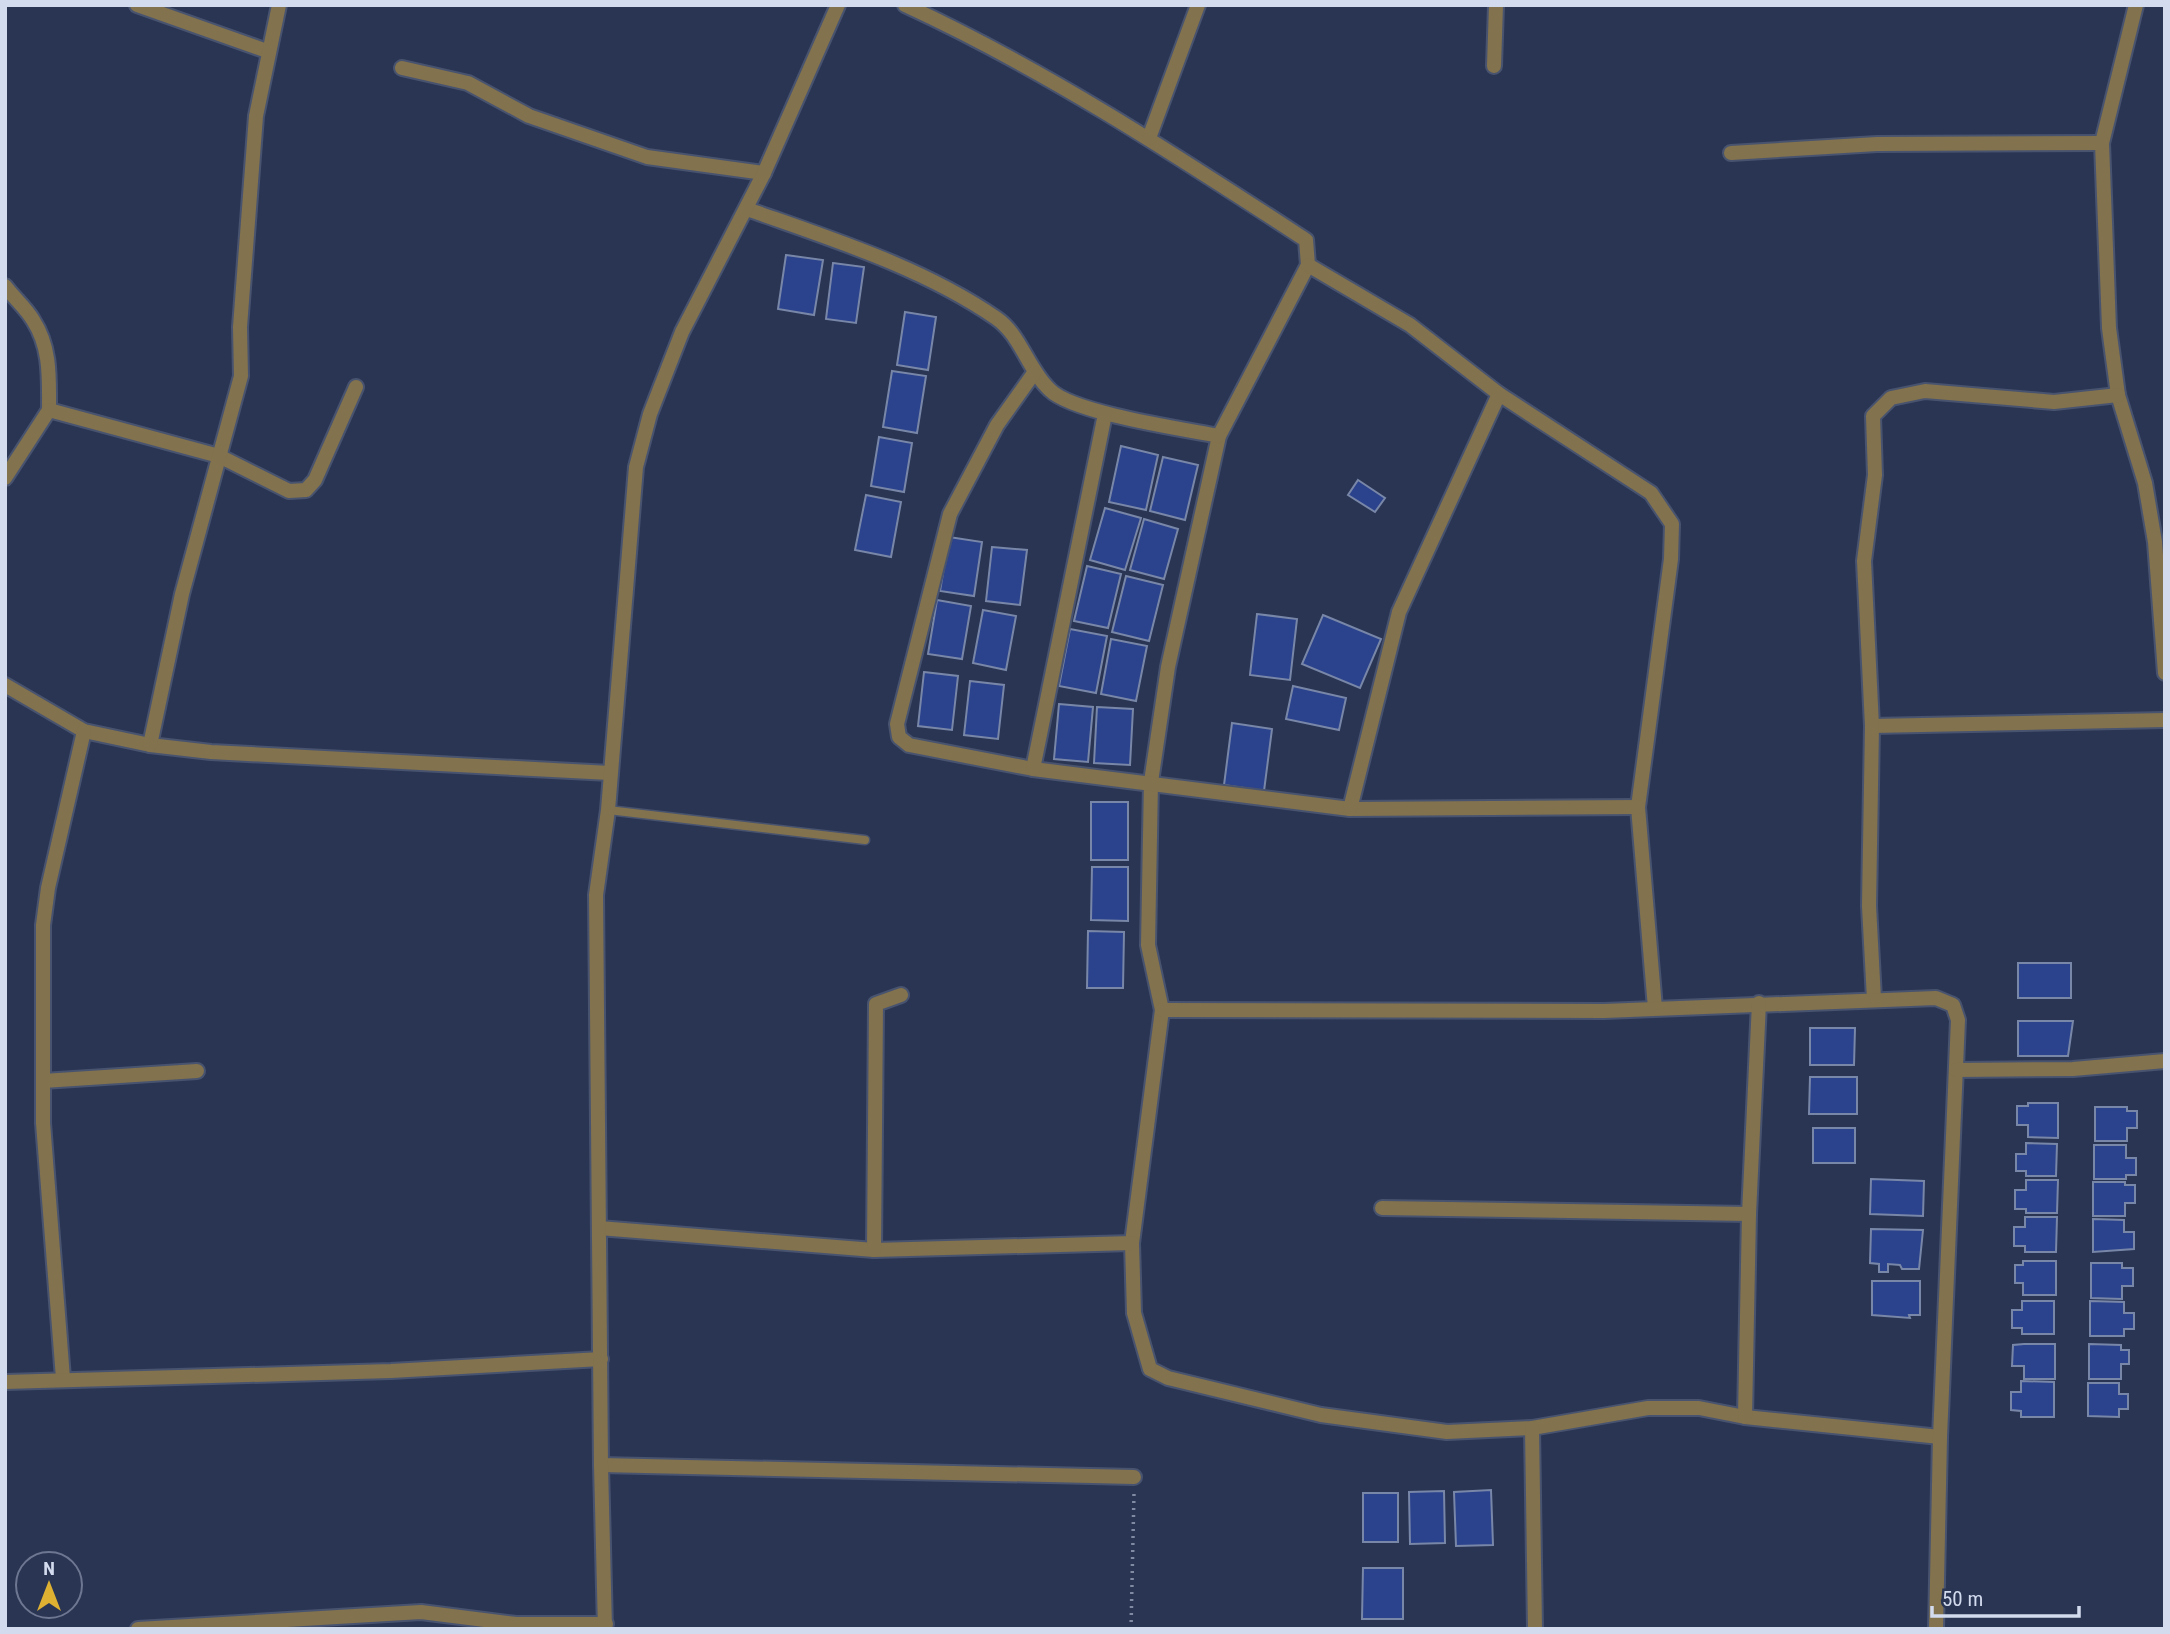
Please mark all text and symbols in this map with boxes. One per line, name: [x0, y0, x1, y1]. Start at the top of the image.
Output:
north arrow: [14, 1550, 84, 1620]
text: N: [43, 1557, 55, 1580]
scale bar: [1932, 1574, 2079, 1618]
text: 50 m: [1942, 1587, 1983, 1611]

